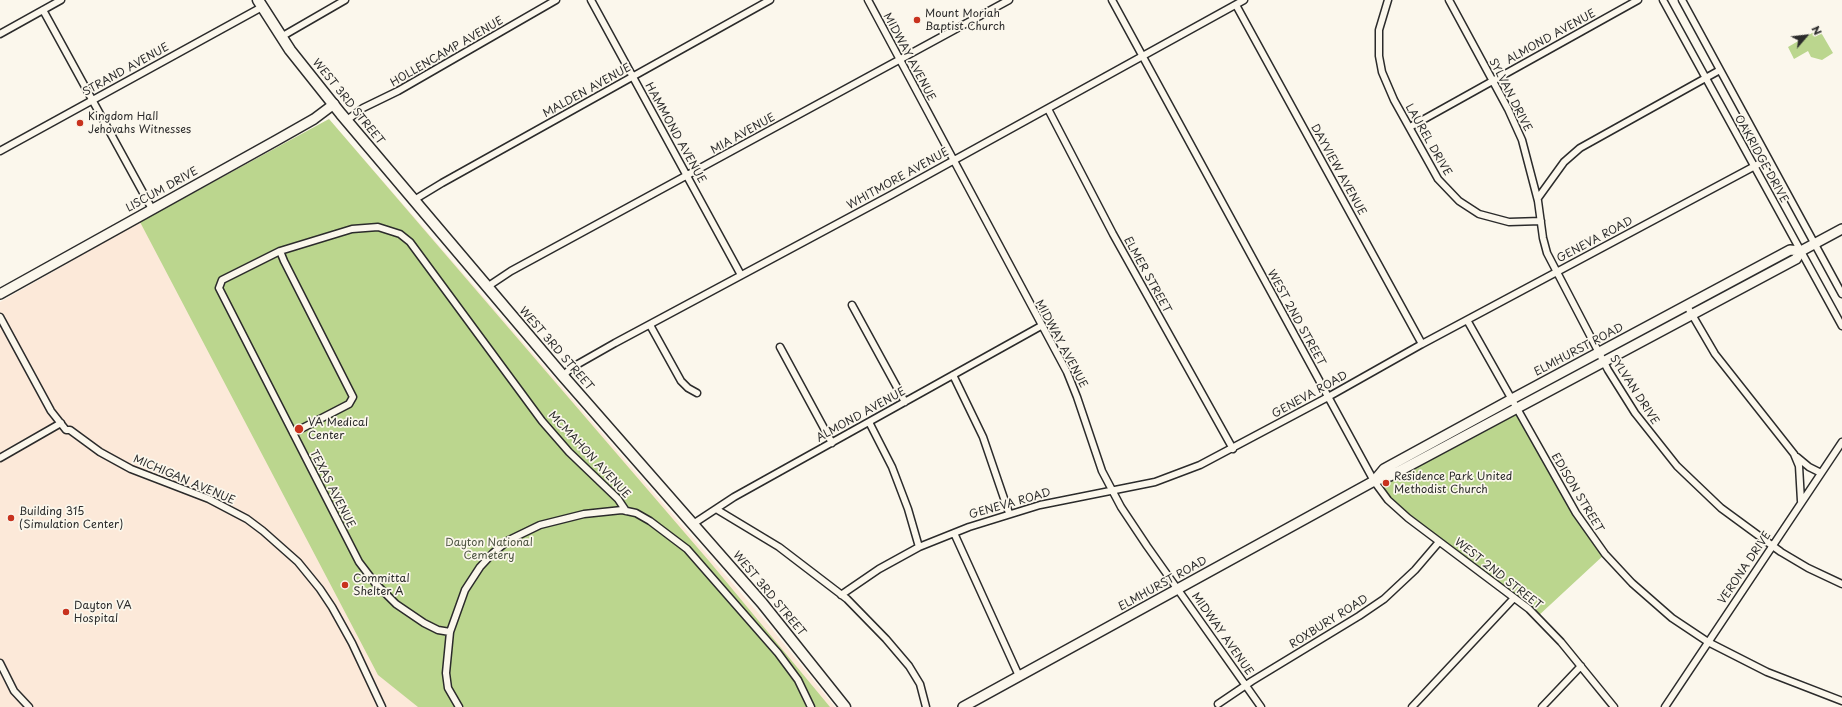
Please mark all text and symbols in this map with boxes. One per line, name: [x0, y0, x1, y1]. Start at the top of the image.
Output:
place label: Mount Moriah Baptist Church: [925, 7, 1005, 33]
street label: ALMOND AVENUE: [1504, 7, 1598, 67]
street label: MIDWAY AVENUE: [880, 11, 938, 103]
street label: HOLLENCAMP AVENUE: [388, 14, 506, 90]
marker: Mount Moriah Baptist Church: [912, 15, 922, 25]
north arrow: [1786, 16, 1826, 56]
text: N: [1807, 22, 1827, 38]
street label: STRAND AVENUE: [81, 41, 171, 99]
street label: WEST 3RD STREET: [309, 56, 387, 148]
street label: SYLVAN DRIVE: [1486, 56, 1534, 134]
street label: MALDEN AVENUE: [541, 61, 633, 121]
street label: HAMMOND AVENUE: [642, 80, 708, 186]
street label: LAUREL DRIVE: [1402, 102, 1454, 178]
place label: Kingdom Hall Jehovahs Witnesses: [88, 110, 191, 136]
street label: MIA AVENUE: [709, 111, 777, 157]
street label: OAKRIDGE DRIVE: [1731, 113, 1791, 205]
marker: Kingdom Hall Jehovahs Witnesses: [75, 118, 85, 128]
street label: DAYVIEW AVENUE: [1307, 122, 1369, 218]
street label: WHITMORE AVENUE: [845, 146, 951, 212]
street label: LISCUM DRIVE: [124, 165, 200, 215]
street label: GENEVA ROAD: [1555, 214, 1635, 266]
street label: ELMER STREET: [1121, 234, 1173, 316]
street label: WEST 2ND STREET: [1264, 268, 1328, 368]
street label: MIDWAY AVENUE: [1032, 298, 1090, 390]
street label: WEST 3RD STREET: [516, 304, 596, 394]
street label: ELMHURST ROAD: [1532, 321, 1626, 379]
street label: SYLVAN DRIVE: [1607, 353, 1661, 427]
street label: GENEVA ROAD: [1270, 369, 1350, 421]
street label: ALMOND AVENUE: [814, 385, 908, 445]
street label: MCMAHON AVENUE: [545, 409, 633, 501]
place label: VA Medical Center: [308, 416, 368, 442]
marker: VA Medical Center: [293, 423, 305, 435]
street label: TEXAS AVENUE: [307, 448, 357, 530]
street label: EDISON STREET: [1548, 451, 1606, 535]
street label: MICHIGAN AVENUE: [131, 453, 237, 507]
place label: Residence Park United Methodist Church: [1394, 470, 1512, 496]
marker: Residence Park United Methodist Church: [1381, 478, 1391, 488]
street label: GENEVA ROAD: [968, 486, 1052, 522]
place label: Building 315 (Simulation Center): [19, 505, 123, 531]
marker: Building 315 (Simulation Center): [6, 513, 16, 523]
street label: VERONA DRIVE: [1716, 529, 1774, 607]
park label: Dayton National Cemetery: [445, 536, 533, 562]
street label: WEST 2ND STREET: [1451, 536, 1545, 612]
street label: WEST 3RD STREET: [730, 549, 808, 639]
street label: ELMHURST ROAD: [1116, 554, 1210, 614]
place label: Committal Shelter A: [353, 572, 410, 598]
marker: Committal Shelter A: [340, 580, 350, 590]
street label: MIDWAY AVENUE: [1189, 590, 1255, 678]
street label: ROXBURY ROAD: [1287, 593, 1371, 651]
place label: Dayton VA Hospital: [74, 599, 132, 625]
marker: Dayton VA Hospital: [61, 607, 71, 617]

